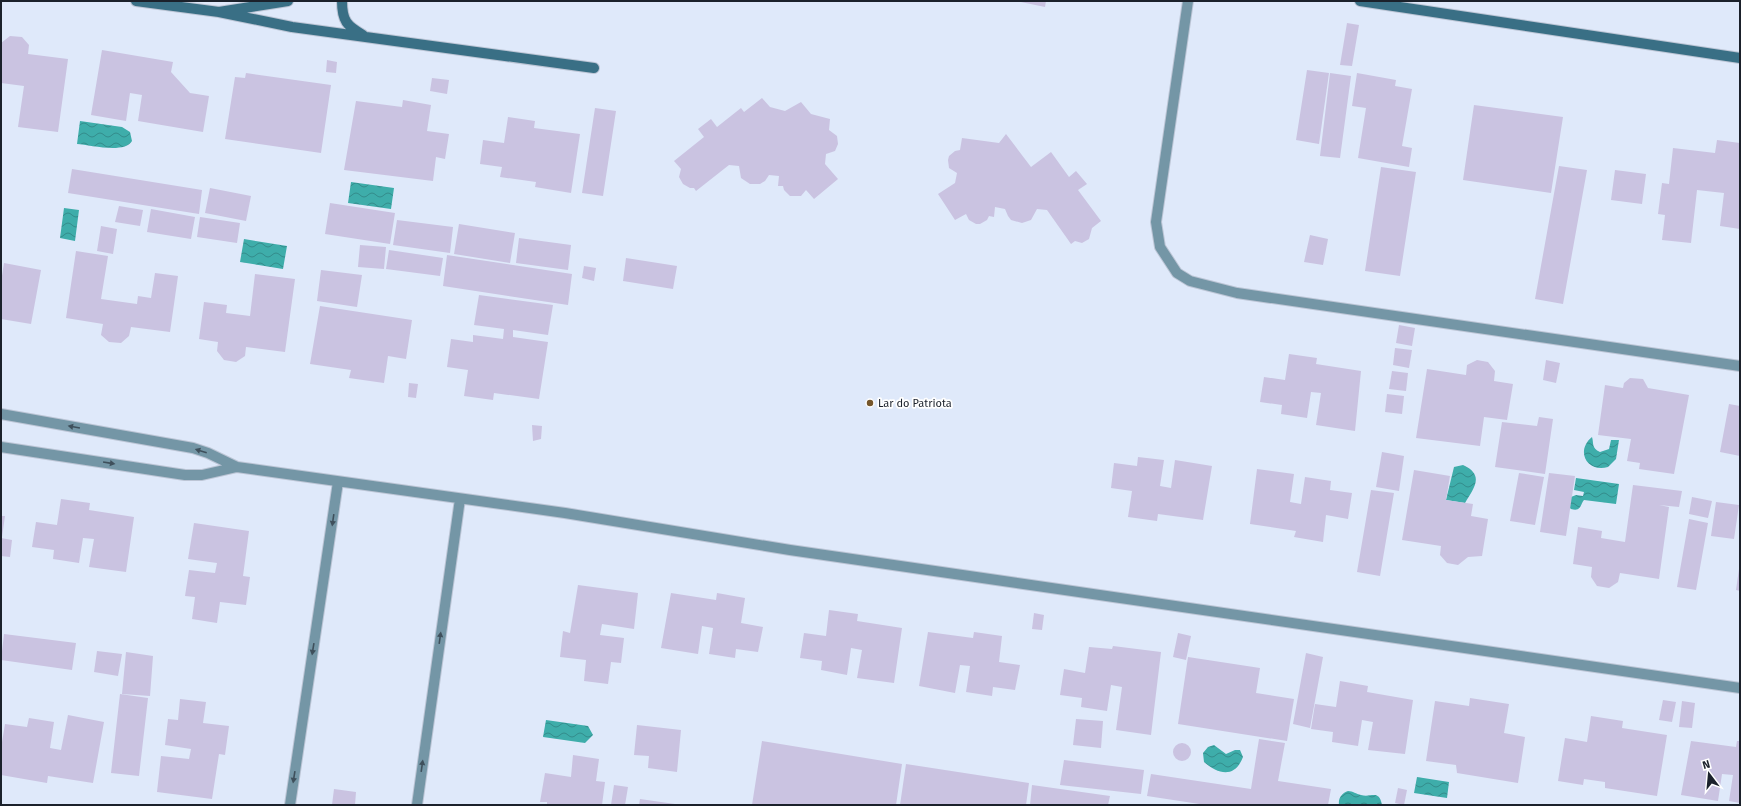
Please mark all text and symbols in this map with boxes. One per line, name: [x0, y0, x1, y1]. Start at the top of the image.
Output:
place label: Lar do Patriota: [878, 397, 952, 410]
marker: Lar do Patriota: [865, 398, 875, 408]
one-way arrow: [68, 424, 80, 430]
one-way arrow: [195, 448, 207, 454]
one-way arrow: [103, 460, 115, 466]
one-way arrow: [330, 514, 336, 526]
one-way arrow: [437, 632, 443, 644]
one-way arrow: [310, 643, 316, 655]
north arrow: [1689, 754, 1729, 794]
text: N: [1701, 758, 1712, 772]
one-way arrow: [419, 760, 425, 772]
one-way arrow: [291, 771, 297, 783]

